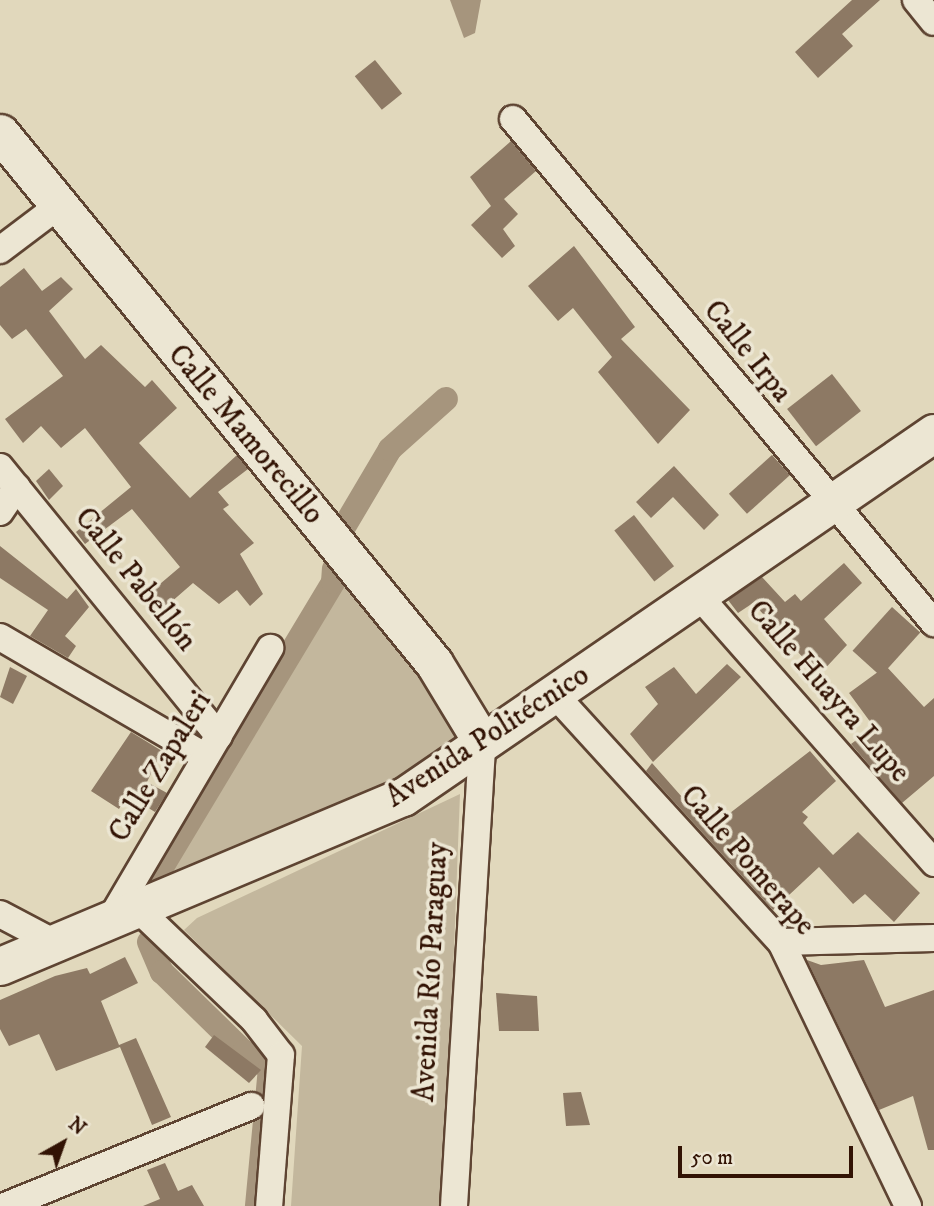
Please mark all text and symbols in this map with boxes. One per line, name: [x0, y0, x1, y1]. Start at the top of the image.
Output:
street label: Calle Irpa: [695, 294, 799, 410]
street label: Calle Mamorecillo: [159, 338, 331, 532]
street label: Calle Pabellón: [66, 501, 204, 659]
street label: Calle Huayra Lupe: [739, 594, 917, 790]
street label: Avenida Politécnico: [379, 658, 597, 816]
street label: Calle Zapaleri: [102, 685, 220, 849]
street label: Calle Pomerape: [672, 779, 822, 943]
street label: Avenida Río Paraguay: [407, 841, 457, 1103]
north arrow: [28, 1108, 98, 1178]
text: N: [63, 1113, 90, 1140]
scale bar: [682, 1132, 857, 1176]
text: 50 m: [691, 1145, 733, 1171]

